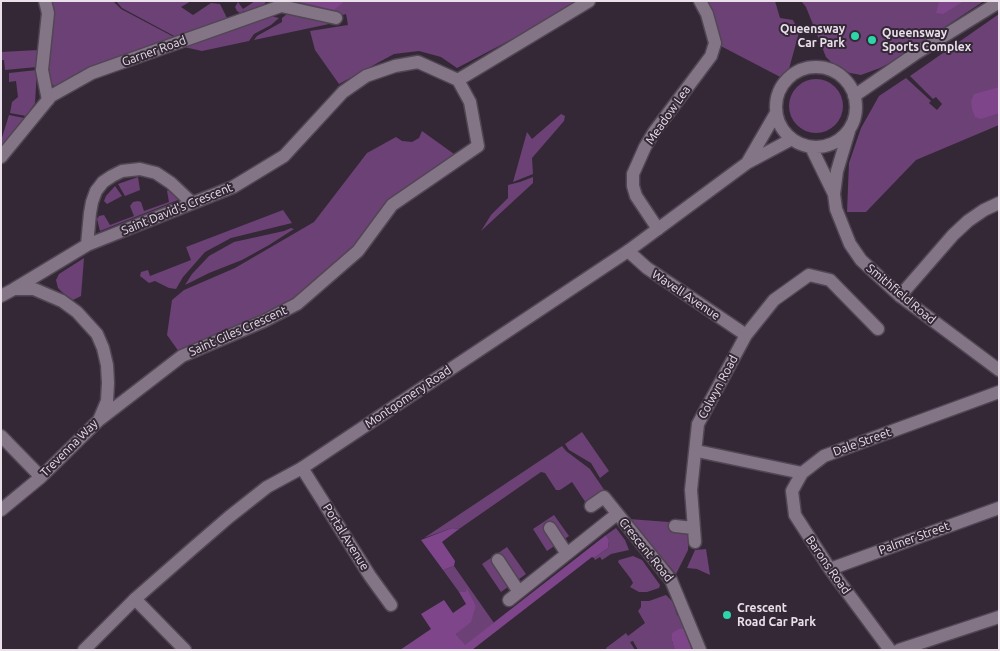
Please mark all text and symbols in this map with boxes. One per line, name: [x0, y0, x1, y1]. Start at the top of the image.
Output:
place label: Queensway Car Park: [780, 22, 845, 50]
place label: Queensway Sports Complex: [882, 26, 971, 54]
marker: Queensway Car Park: [849, 30, 861, 42]
street label: Garner Road: [120, 33, 188, 69]
marker: Queensway Sports Complex: [866, 34, 878, 46]
street label: Meadow Lea: [643, 83, 693, 147]
street label: Saint David's Crescent: [119, 180, 235, 238]
street label: Smithfield Road: [864, 261, 938, 327]
street label: Wavell Avenue: [649, 267, 723, 323]
street label: Saint Giles Crescent: [187, 303, 289, 359]
street label: Colwyn Road: [695, 353, 741, 421]
street label: Montgomery Road: [362, 363, 454, 431]
street label: Trevenna Way: [37, 416, 101, 480]
street label: Dale Street: [831, 425, 893, 459]
street label: Portal Avenue: [320, 501, 372, 573]
street label: Crescent Road: [616, 515, 676, 585]
street label: Palmer Street: [877, 519, 951, 557]
street label: Barons Road: [803, 533, 853, 597]
place label: Crescent Road Car Park: [737, 601, 816, 629]
marker: Crescent Road Car Park: [721, 609, 733, 621]

